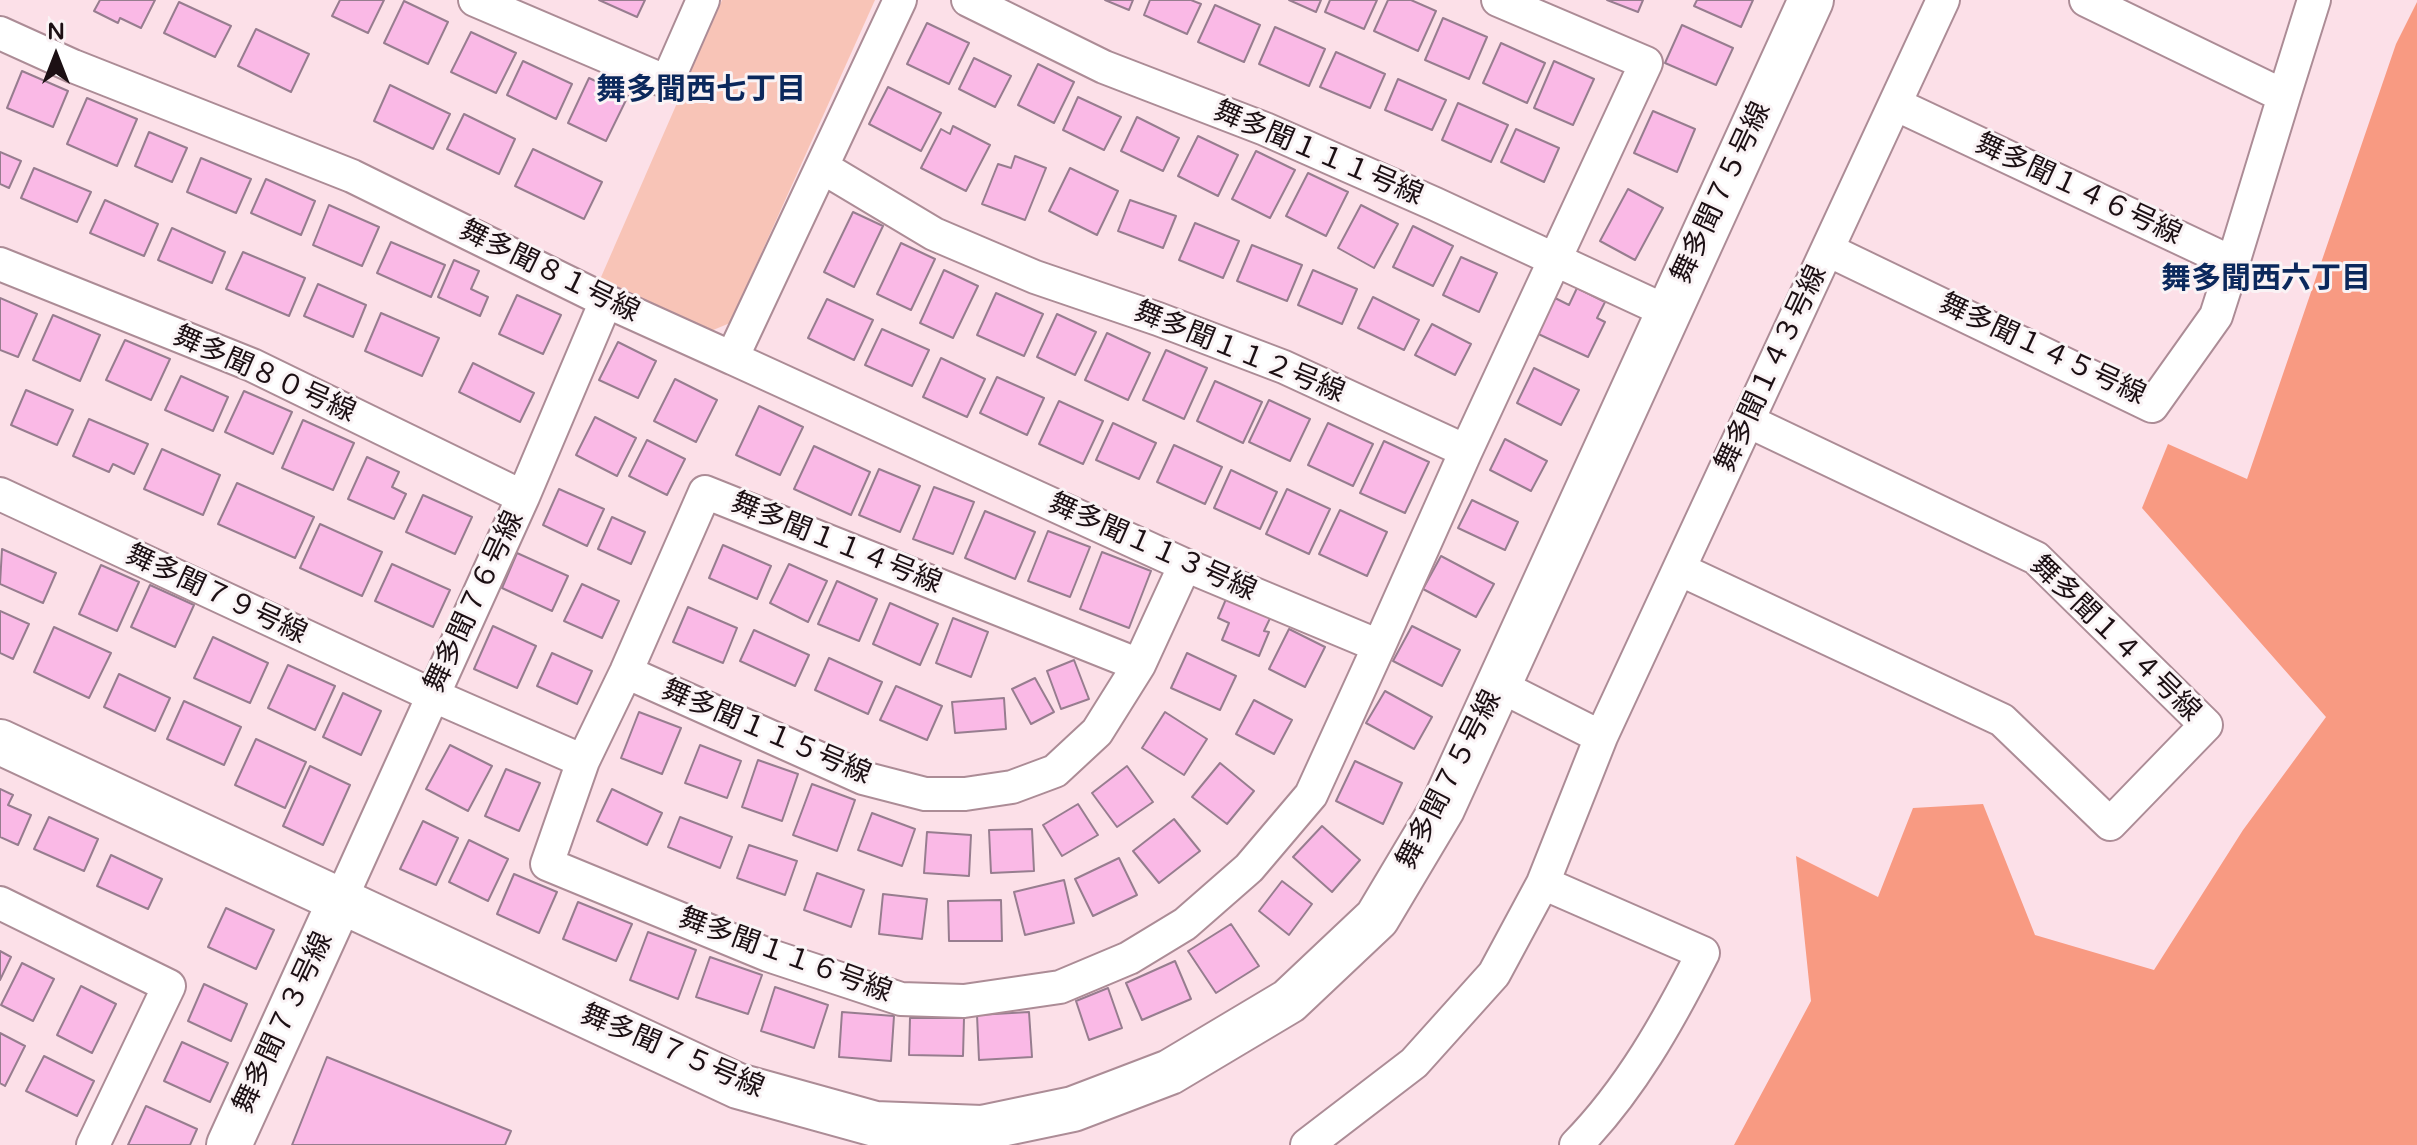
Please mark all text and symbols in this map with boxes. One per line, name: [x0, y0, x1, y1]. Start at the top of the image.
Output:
north arrow: [16, 16, 96, 96]
text: N: [47, 19, 65, 45]
district label: 舞多聞西七丁目: [596, 73, 806, 109]
street label: 舞多聞１１１号線: [1208, 95, 1428, 213]
street label: 舞多聞７５号線: [1665, 97, 1779, 289]
street label: 舞多聞１４６号線: [1969, 127, 2187, 253]
street label: 舞多聞８１号線: [454, 214, 644, 330]
street label: 舞多聞１４３号線: [1709, 260, 1835, 478]
district label: 舞多聞西六丁目: [2161, 262, 2371, 298]
street label: 舞多聞１４５号線: [1933, 287, 2151, 413]
street label: 舞多聞１１２号線: [1129, 295, 1349, 411]
street label: 舞多聞８０号線: [168, 320, 360, 430]
street label: 舞多聞１１４号線: [726, 486, 946, 602]
street label: 舞多聞１１３号線: [1043, 487, 1261, 609]
street label: 舞多聞７６号線: [418, 506, 532, 698]
street label: 舞多聞７９号線: [120, 538, 312, 652]
street label: 舞多聞１４４号線: [2023, 549, 2207, 729]
street label: 舞多聞１１５号線: [656, 674, 876, 792]
street label: 舞多聞７５号線: [1391, 685, 1509, 875]
street label: 舞多聞１１６号線: [674, 902, 896, 1010]
street label: 舞多聞７３号線: [227, 927, 341, 1119]
street label: 舞多聞７５号線: [575, 998, 769, 1106]

